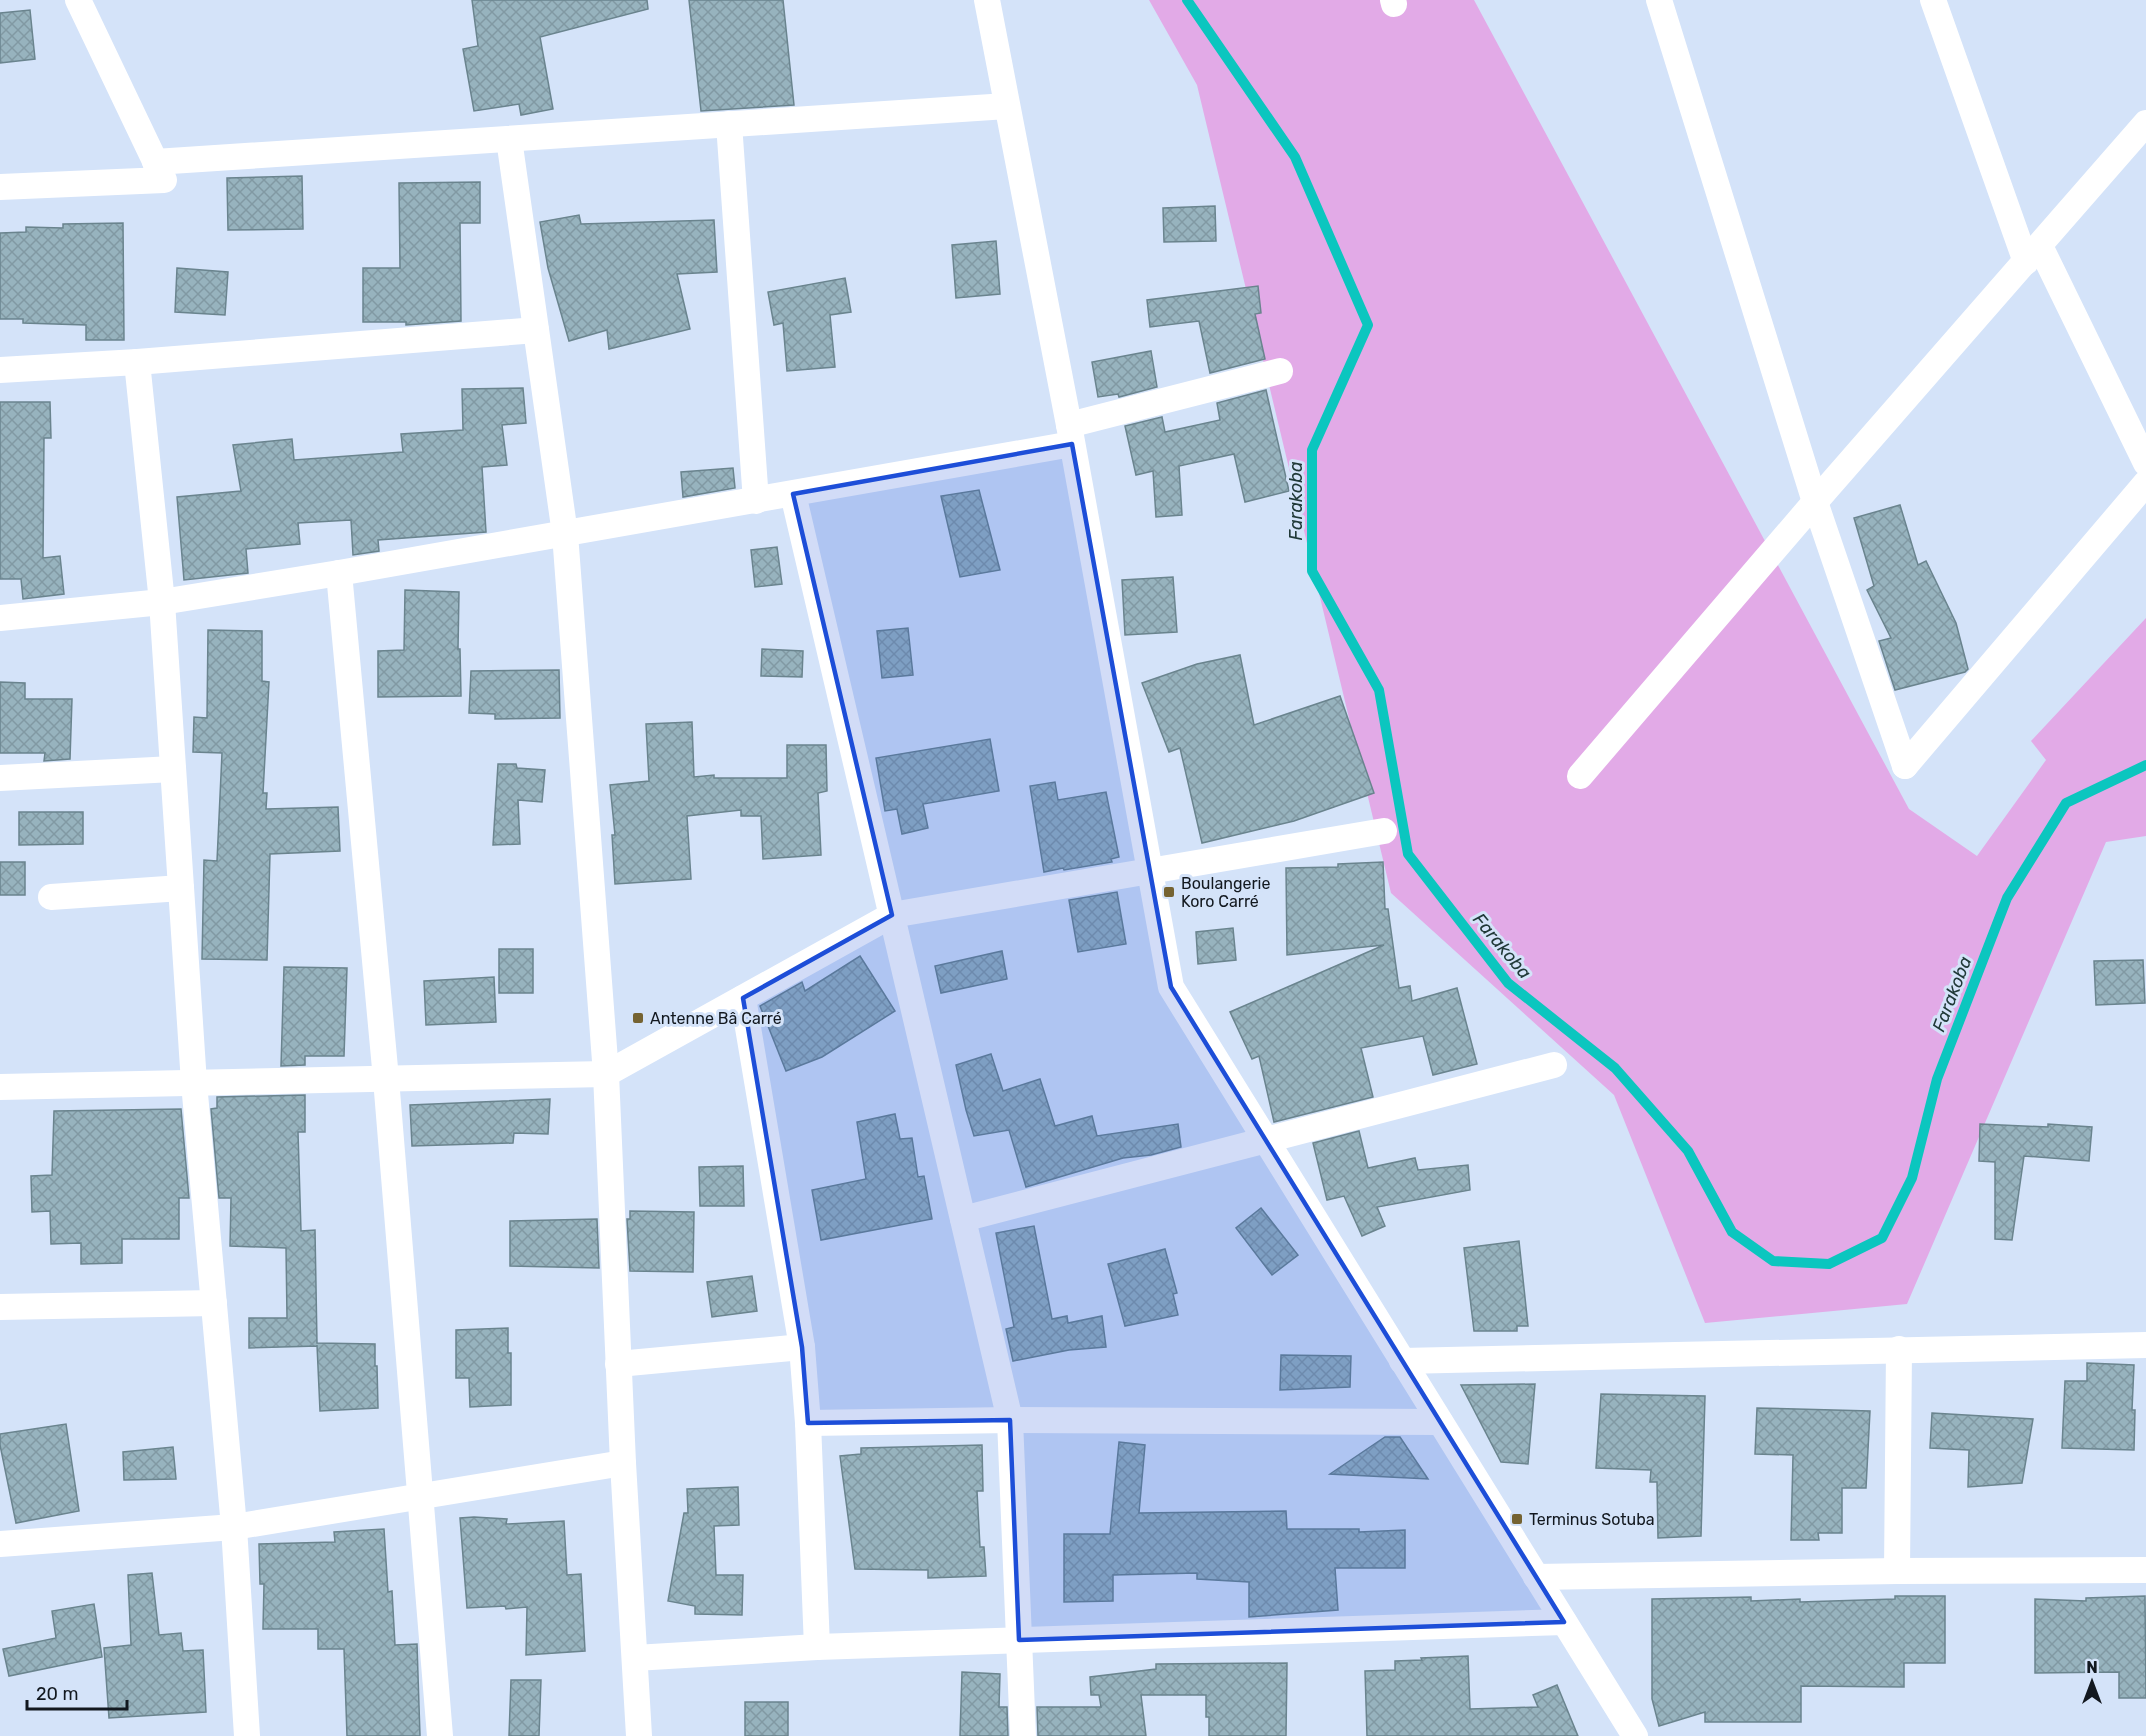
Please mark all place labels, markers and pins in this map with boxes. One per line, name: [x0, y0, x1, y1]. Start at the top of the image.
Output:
place label: Boulangerie Koro Carré: [1181, 874, 1270, 911]
marker: Boulangerie Koro Carré: [1162, 885, 1176, 899]
place label: Antenne Bâ Carré: [650, 1009, 782, 1028]
marker: Antenne Bâ Carré: [631, 1011, 645, 1025]
place label: Terminus Sotuba: [1529, 1510, 1655, 1529]
marker: Terminus Sotuba: [1510, 1512, 1524, 1526]

